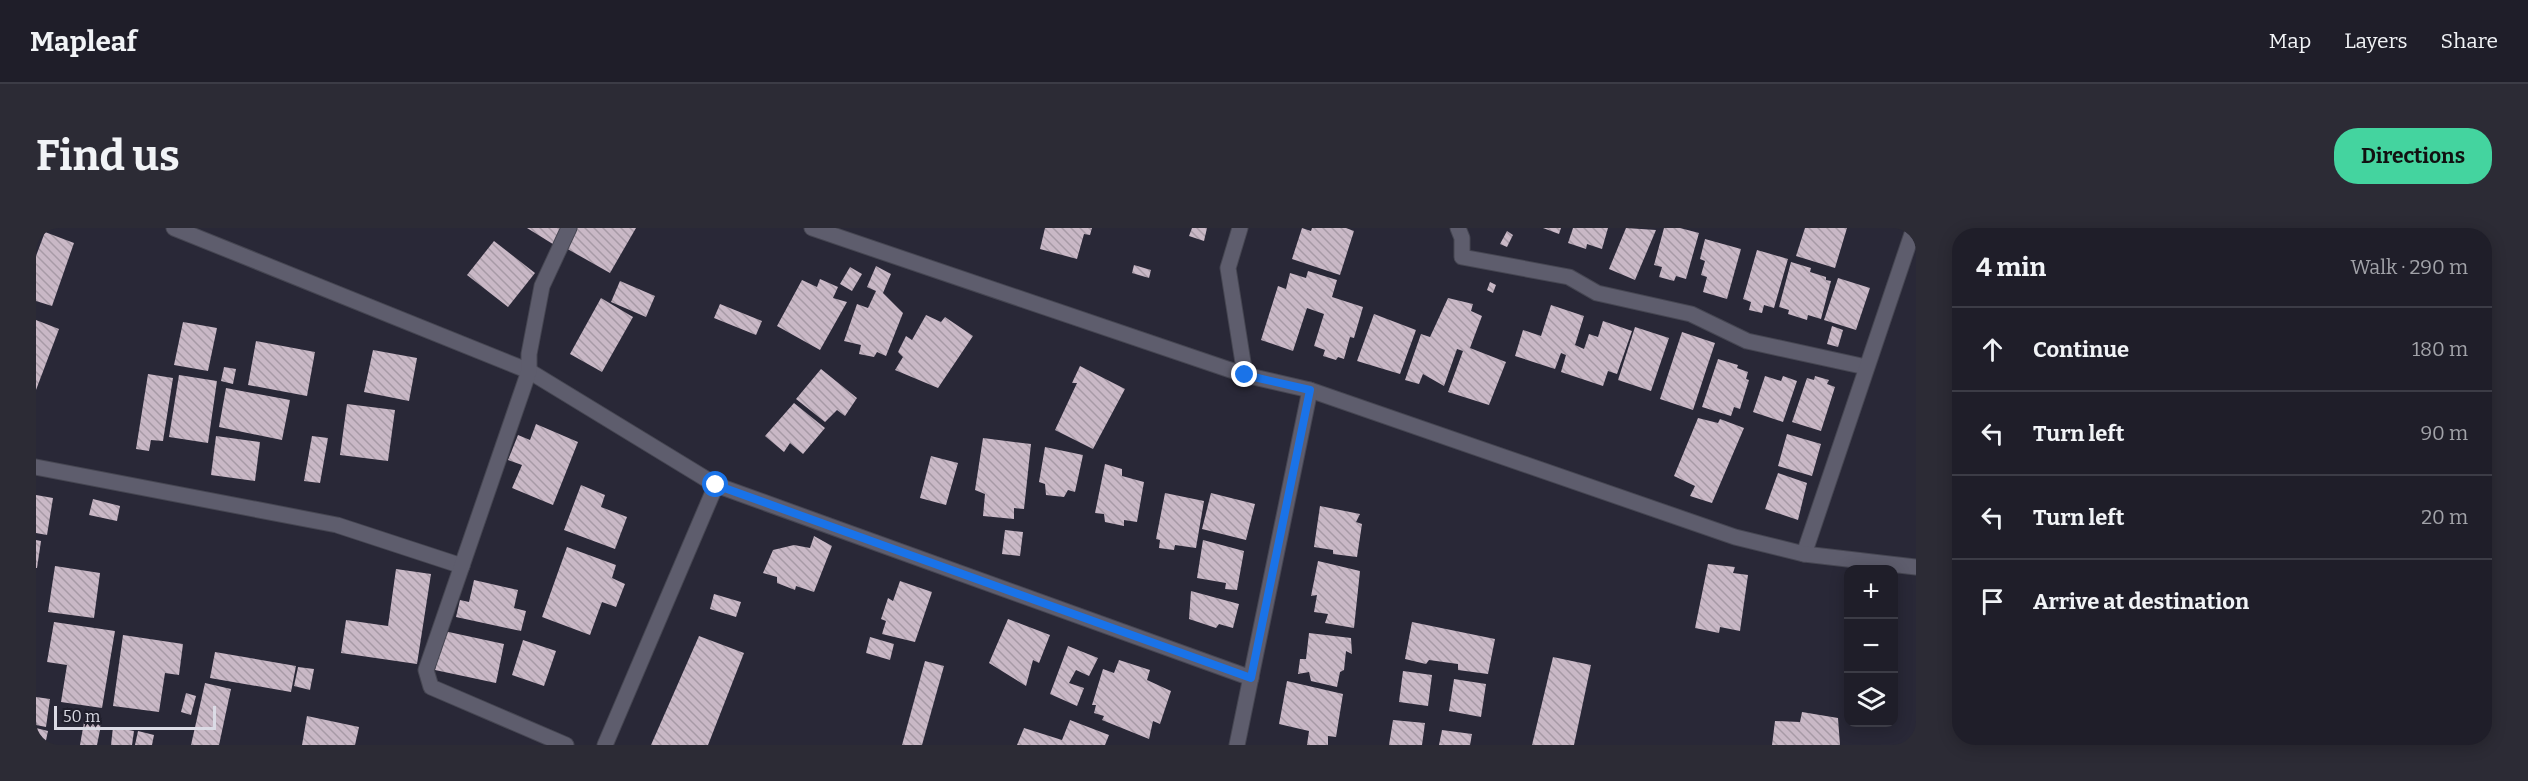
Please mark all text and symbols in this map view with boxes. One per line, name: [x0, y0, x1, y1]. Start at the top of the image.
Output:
text: Mapleaf: [30, 25, 137, 58]
text: Map: [2269, 28, 2311, 54]
text: Layers: [2344, 28, 2408, 54]
text: Share: [2441, 28, 2498, 54]
button: Directions: [2334, 128, 2492, 184]
text: Find us: [36, 131, 180, 181]
text: 4 min: [1976, 252, 2046, 283]
text: Walk · 290 m: [2350, 255, 2468, 279]
icon: ahead: [1976, 333, 2009, 366]
text: Continue: [2033, 336, 2129, 363]
text: 180 m: [2412, 337, 2468, 361]
route end: [1231, 361, 1257, 387]
icon: left: [1976, 417, 2009, 450]
text: Turn left: [2033, 420, 2125, 447]
text: 90 m: [2420, 421, 2468, 445]
route start: [702, 471, 728, 497]
icon: left: [1976, 501, 2009, 534]
text: Turn left: [2033, 504, 2125, 531]
text: 20 m: [2421, 505, 2468, 529]
map controls: [1844, 565, 1898, 727]
button: +: [1844, 565, 1898, 619]
icon: arrive: [1976, 585, 2009, 618]
text: Arrive at destination: [2033, 588, 2249, 615]
button: −: [1844, 619, 1898, 673]
button: layers: [1844, 673, 1898, 727]
scale bar: [54, 703, 216, 730]
text: 50 m: [63, 707, 100, 726]

